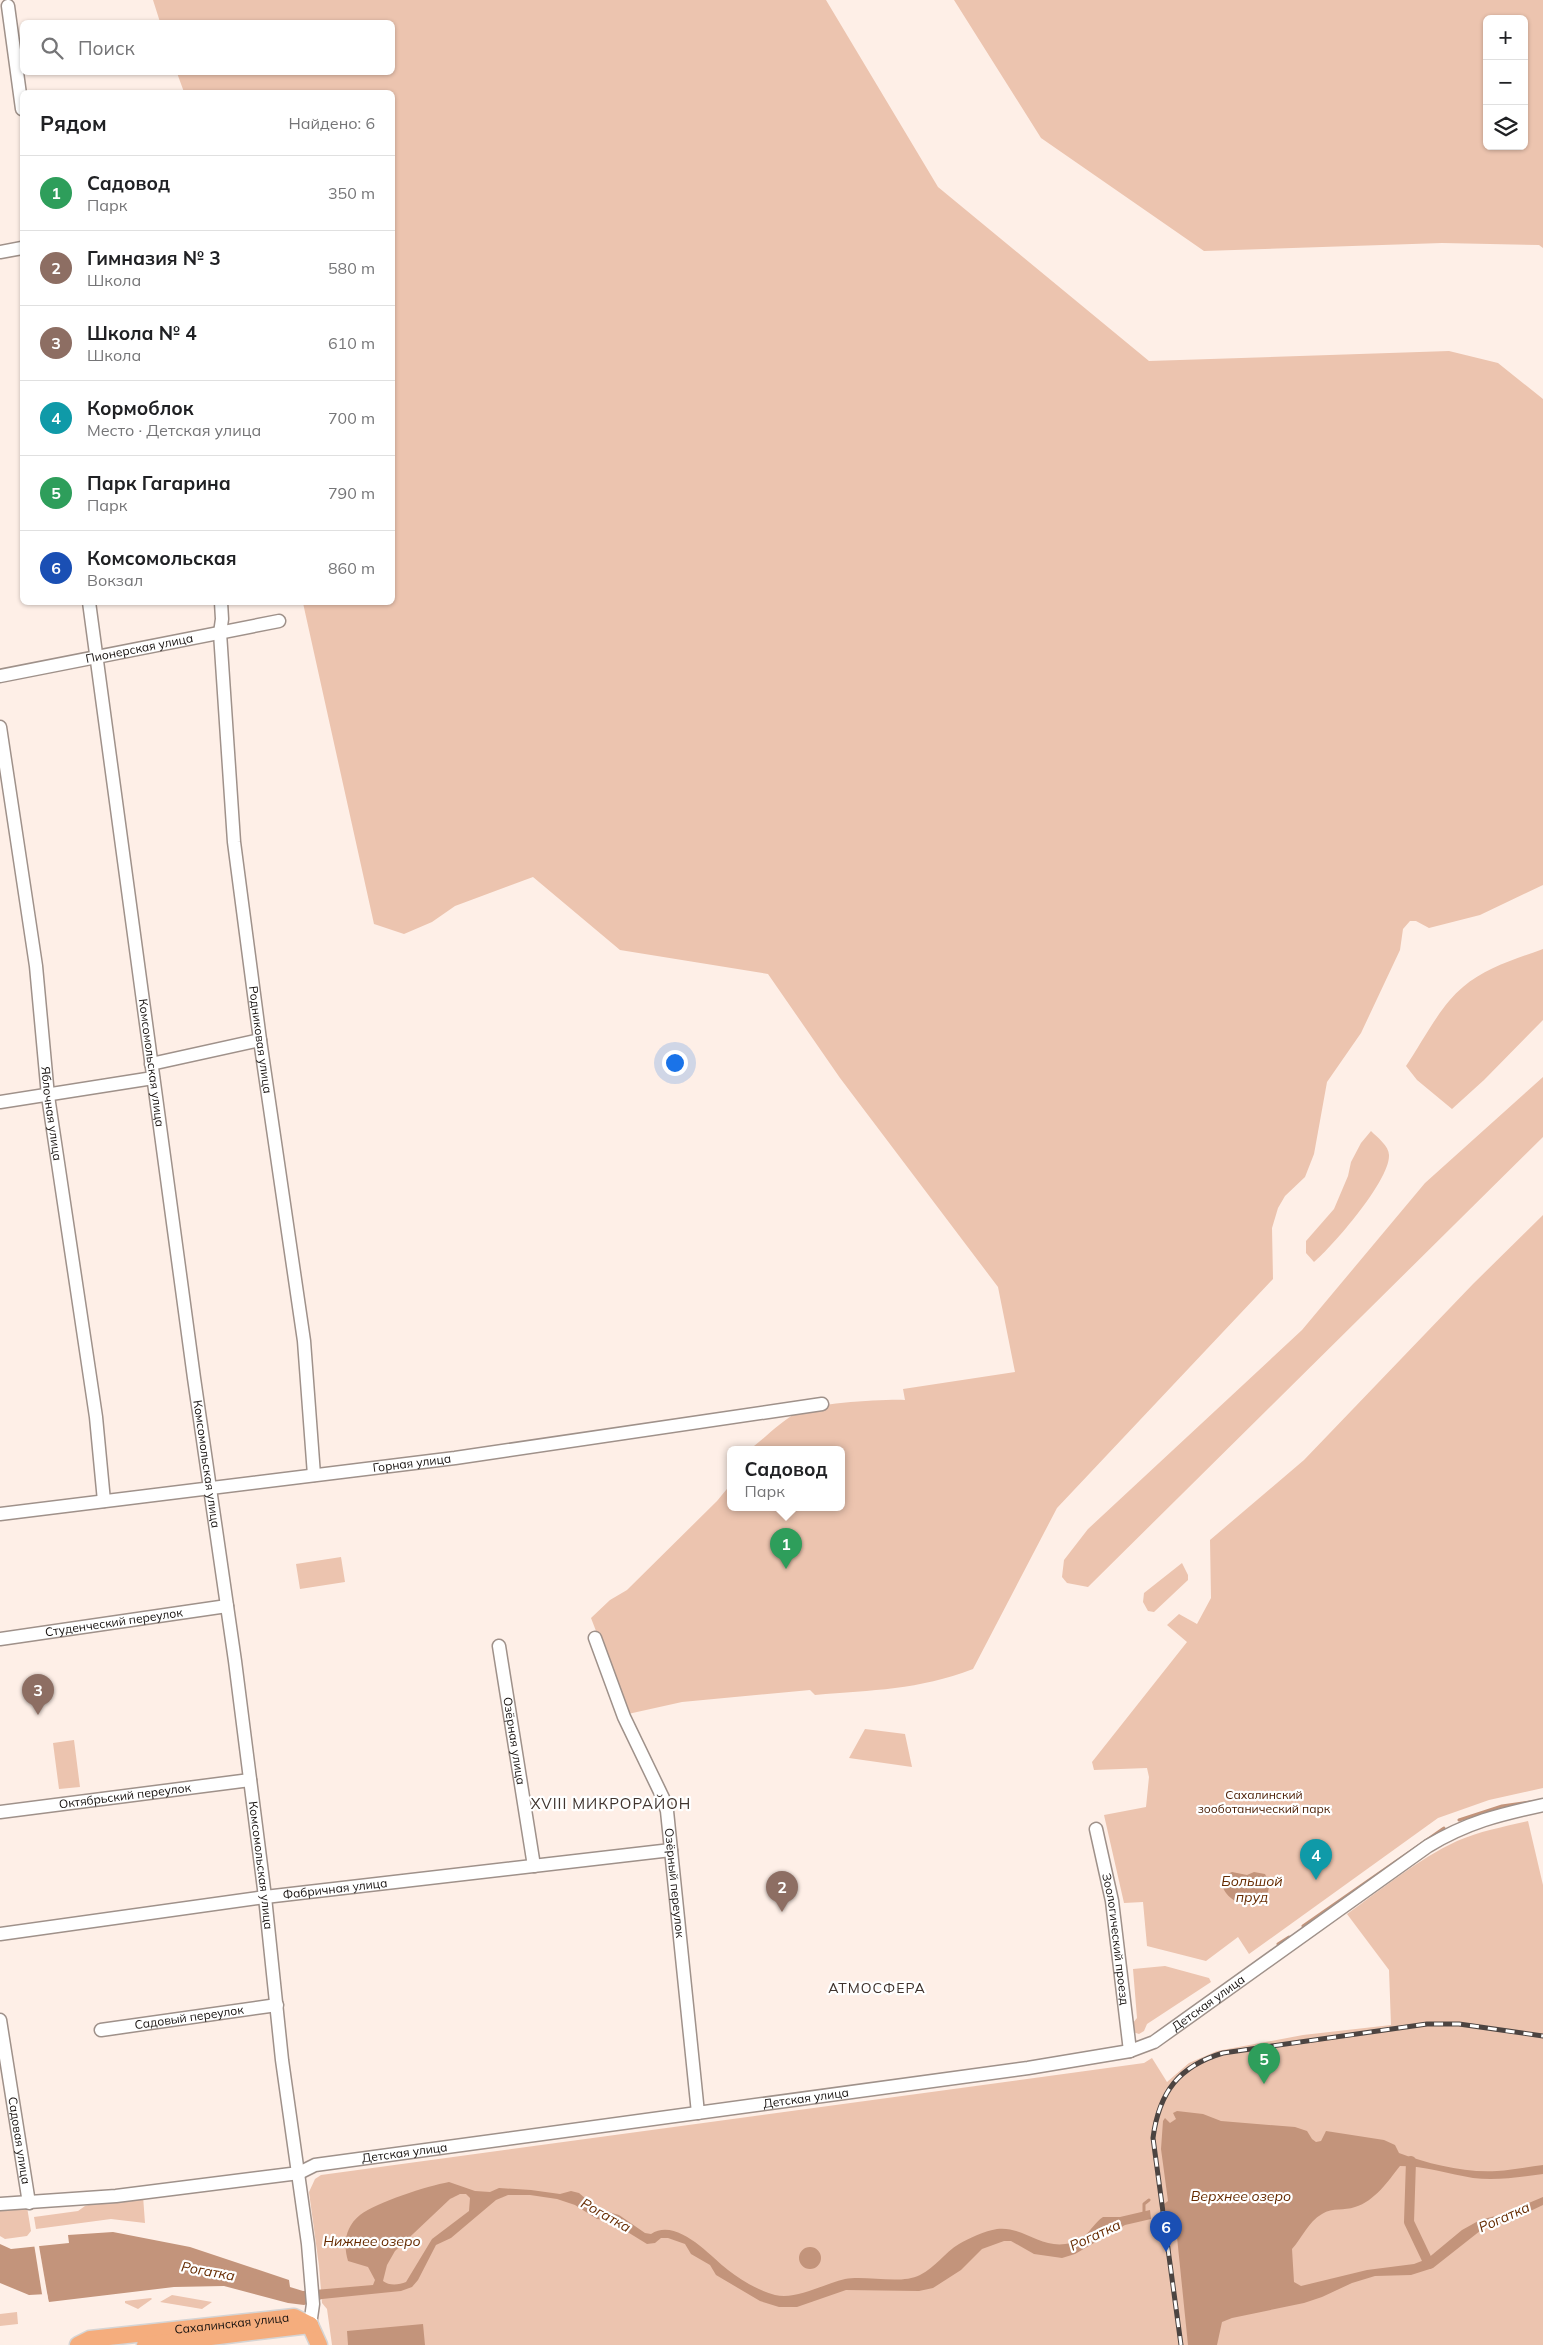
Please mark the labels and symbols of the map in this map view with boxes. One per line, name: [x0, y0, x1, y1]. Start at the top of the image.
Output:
street label: Пионерская улица: [84, 630, 194, 666]
street label: Родниковая улица: [246, 985, 276, 1094]
street label: Комсомольская улица: [136, 998, 168, 1128]
your location: [662, 1050, 688, 1076]
street label: Яблочная улица: [38, 1066, 66, 1162]
street label: Комсомольская улица: [190, 1399, 224, 1529]
street label: Горная улица: [372, 1451, 452, 1475]
pin: 1: [770, 1528, 802, 1569]
street label: Студенческий переулок: [44, 1604, 184, 1639]
pin: 3: [22, 1674, 54, 1715]
street label: Озёрная улица: [500, 1696, 529, 1786]
street label: Октябрьский переулок: [58, 1780, 192, 1811]
park label: Сахалинский зооботанический парк: [1198, 1787, 1331, 1816]
district label: XVIII МИКРОРАЙОН: [531, 1794, 691, 1813]
street label: Комсомольская улица: [246, 1800, 276, 1930]
street label: Озёрный переулок: [662, 1827, 688, 1939]
pin: 4: [1300, 1839, 1332, 1880]
pin: 2: [766, 1871, 798, 1912]
street label: Зоологический проезд: [1099, 1872, 1132, 2006]
water label: Большой пруд: [1221, 1872, 1283, 1906]
street label: Фабричная улица: [282, 1875, 388, 1902]
street label: Детская улица: [1169, 1972, 1248, 2034]
district label: АТМОСФЕРА: [828, 1979, 926, 1997]
street label: Садовый переулок: [134, 2002, 245, 2032]
pin: 5: [1248, 2043, 1280, 2084]
street label: Детская улица: [762, 2084, 850, 2111]
street label: Садовая улица: [5, 2096, 34, 2185]
street label: Детская улица: [361, 2139, 448, 2166]
water label: Верхнее озеро: [1191, 2187, 1291, 2205]
water label: Рогатка: [578, 2194, 634, 2236]
water label: Рогатка: [1476, 2198, 1533, 2236]
pin: 6: [1150, 2211, 1182, 2252]
water label: Рогатка: [1067, 2215, 1124, 2255]
water label: Нижнее озеро: [323, 2232, 421, 2250]
water label: Рогатка: [180, 2257, 237, 2285]
street label: Сахалинская улица: [174, 2310, 290, 2337]

